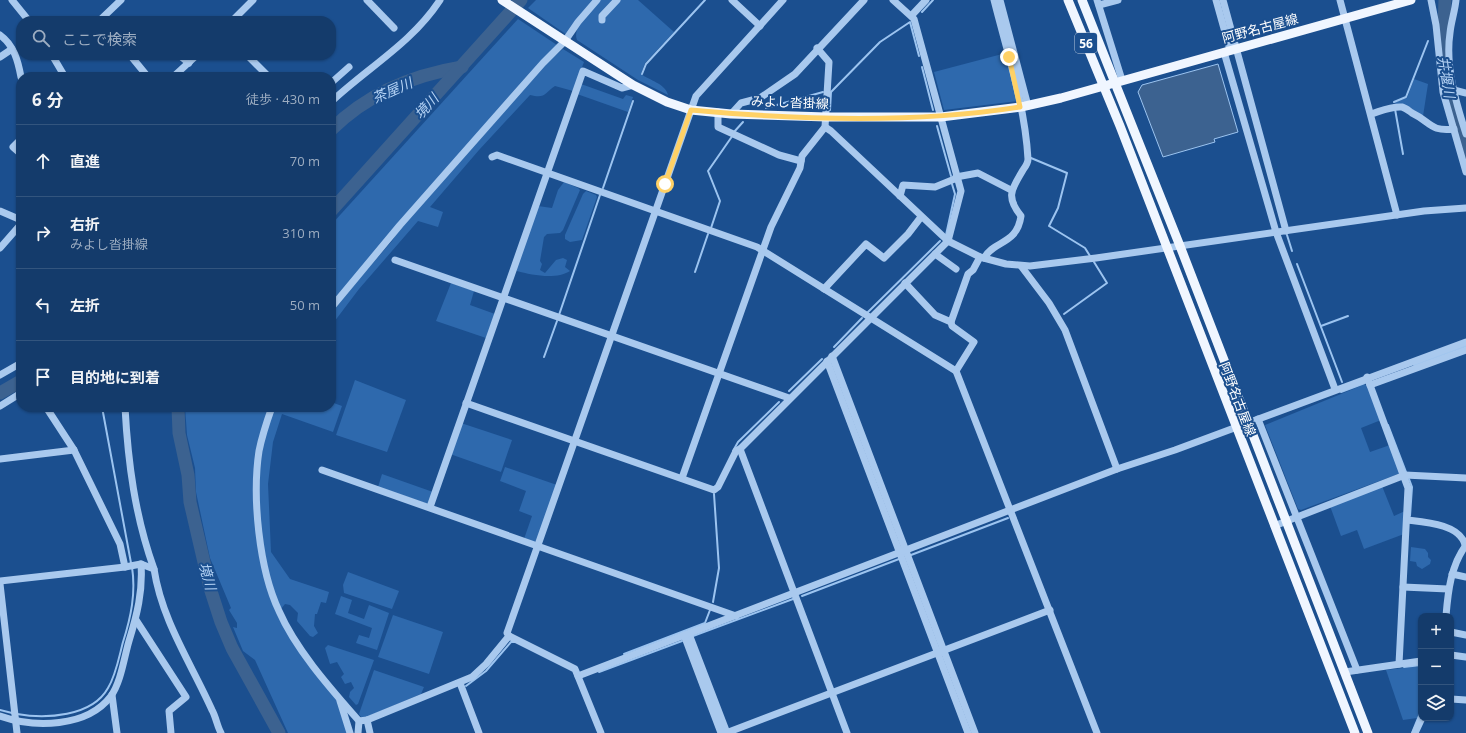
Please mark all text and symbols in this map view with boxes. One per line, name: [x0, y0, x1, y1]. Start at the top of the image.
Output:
street label: 阿野名古屋線: [1220, 9, 1300, 47]
search box: [16, 16, 336, 60]
icon: search: [30, 27, 52, 49]
text: ここで検索: [62, 29, 137, 49]
road number: 56: [1075, 33, 1097, 53]
route end: [1000, 48, 1018, 66]
water label: 井堰川: [1434, 55, 1460, 101]
water label: 茶屋川: [369, 72, 417, 107]
text: 6 分: [32, 88, 63, 111]
water label: 境川: [410, 88, 444, 123]
text: 徒歩 · 430 m: [246, 90, 320, 108]
street label: みよし沓掛線: [751, 92, 829, 112]
icon: ahead: [32, 150, 54, 172]
text: 直進: [70, 151, 100, 171]
text: 70 m: [290, 152, 320, 170]
route start: [656, 175, 674, 193]
text: 右折: [70, 214, 100, 234]
icon: right: [32, 222, 54, 244]
text: 310 m: [282, 224, 320, 242]
text: みよし沓掛線: [70, 235, 148, 253]
icon: left: [32, 294, 54, 316]
text: 左折: [70, 295, 100, 315]
text: 50 m: [290, 296, 320, 314]
street label: 阿野名古屋線: [1216, 359, 1260, 439]
icon: arrive: [32, 366, 54, 388]
text: 目的地に到着: [70, 367, 160, 387]
water label: 境川: [195, 560, 221, 594]
map controls: [1418, 613, 1454, 721]
button: +: [1418, 613, 1454, 649]
button: −: [1418, 649, 1454, 685]
button: layers: [1418, 685, 1454, 721]

